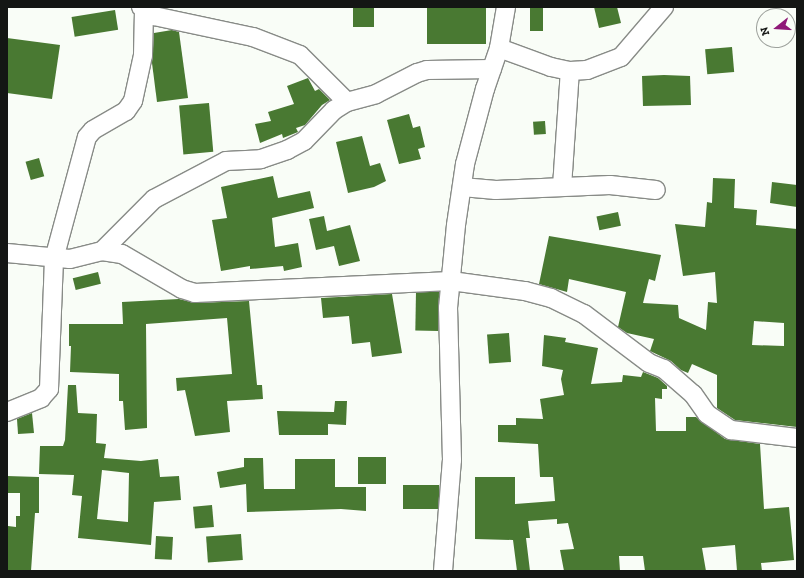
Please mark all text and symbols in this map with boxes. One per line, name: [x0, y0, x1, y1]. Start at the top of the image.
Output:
north arrow: [756, 8, 796, 48]
text: N: [758, 25, 772, 37]

